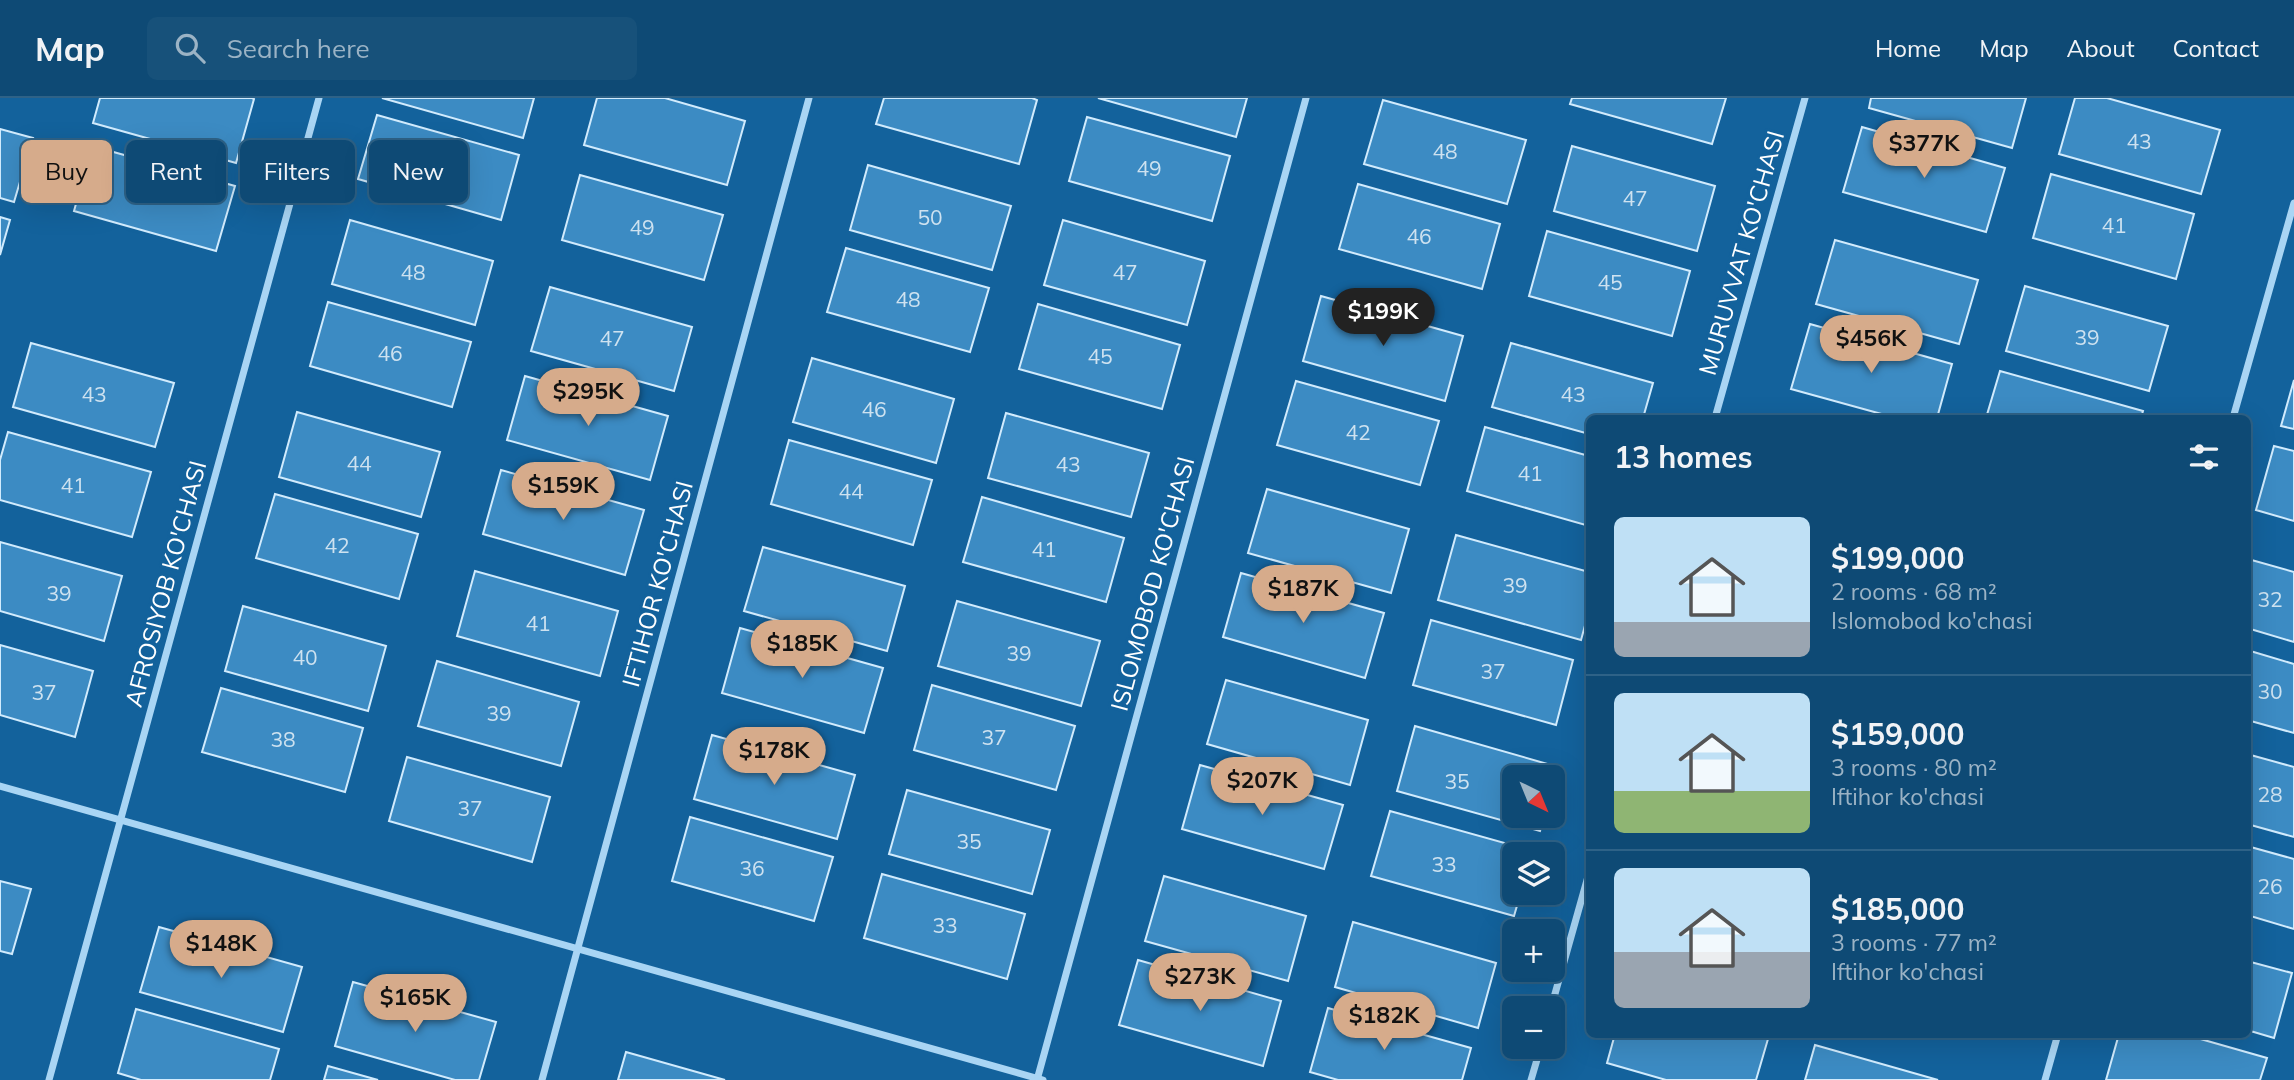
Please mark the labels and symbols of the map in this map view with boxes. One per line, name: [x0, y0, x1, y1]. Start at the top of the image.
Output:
pin: $377K: [1875, 120, 1973, 180]
street label: MURUVVAT KO'CHASI: [1692, 127, 1790, 378]
house number: 43: [2126, 128, 2152, 154]
house number: 48: [1432, 138, 1458, 164]
house number: 49: [1136, 155, 1162, 181]
house number: 47: [1622, 185, 1648, 211]
house number: 50: [917, 204, 943, 230]
house number: 41: [2101, 212, 2127, 238]
house number: 49: [629, 214, 655, 240]
house number: 46: [1406, 223, 1432, 249]
house number: 48: [400, 259, 426, 285]
house number: 47: [1112, 259, 1138, 285]
house number: 45: [1597, 269, 1623, 295]
house number: 48: [895, 286, 921, 312]
pin: $199K: [1334, 288, 1432, 348]
pin: $456K: [1822, 316, 1920, 375]
house number: 39: [2074, 324, 2100, 350]
house number: 47: [599, 325, 625, 351]
house number: 46: [377, 340, 403, 366]
house number: 45: [1087, 343, 1113, 369]
pin: $295K: [539, 368, 637, 428]
house number: 43: [81, 381, 107, 407]
house number: 43: [1560, 381, 1586, 407]
house number: 46: [861, 396, 887, 422]
house number: 42: [1345, 419, 1371, 445]
house number: 44: [346, 450, 372, 476]
house number: 43: [1055, 451, 1081, 477]
street label: ISLOMOBOD KO'CHASI: [1104, 453, 1200, 714]
street label: AFROSIYOB KO'CHASI: [118, 457, 212, 710]
house number: 41: [1517, 460, 1543, 486]
pin: $159K: [514, 462, 612, 522]
house number: 41: [60, 472, 86, 498]
street label: IFTIHOR KO'CHASI: [615, 477, 699, 690]
house number: 44: [838, 478, 864, 504]
house number: 42: [324, 532, 350, 558]
house number: 41: [1031, 536, 1057, 562]
pin: $187K: [1254, 566, 1352, 625]
house number: 39: [1502, 572, 1528, 598]
house number: 39: [46, 580, 72, 606]
house number: 32: [2257, 586, 2283, 612]
house number: 41: [525, 610, 551, 636]
pin: $185K: [753, 620, 851, 680]
house number: 39: [1006, 640, 1032, 666]
house number: 40: [292, 644, 318, 670]
house number: 37: [1480, 658, 1506, 684]
house number: 30: [2257, 678, 2283, 704]
house number: 37: [31, 679, 57, 705]
house number: 39: [486, 700, 512, 726]
house number: 37: [981, 724, 1007, 750]
house number: 38: [270, 726, 296, 752]
pin: $178K: [725, 728, 823, 787]
pin: $207K: [1213, 758, 1311, 817]
north arrow: [1502, 765, 1564, 828]
house number: 35: [1444, 768, 1470, 794]
house number: 28: [2257, 781, 2283, 807]
house number: 37: [457, 795, 483, 821]
house number: 35: [956, 828, 982, 854]
house number: 33: [1431, 851, 1457, 877]
house number: 36: [739, 855, 765, 881]
house number: 26: [2257, 873, 2283, 899]
house number: 33: [932, 912, 958, 938]
pin: $148K: [172, 920, 270, 980]
pin: $273K: [1151, 954, 1249, 1013]
pin: $165K: [366, 974, 464, 1034]
pin: $182K: [1335, 992, 1433, 1052]

